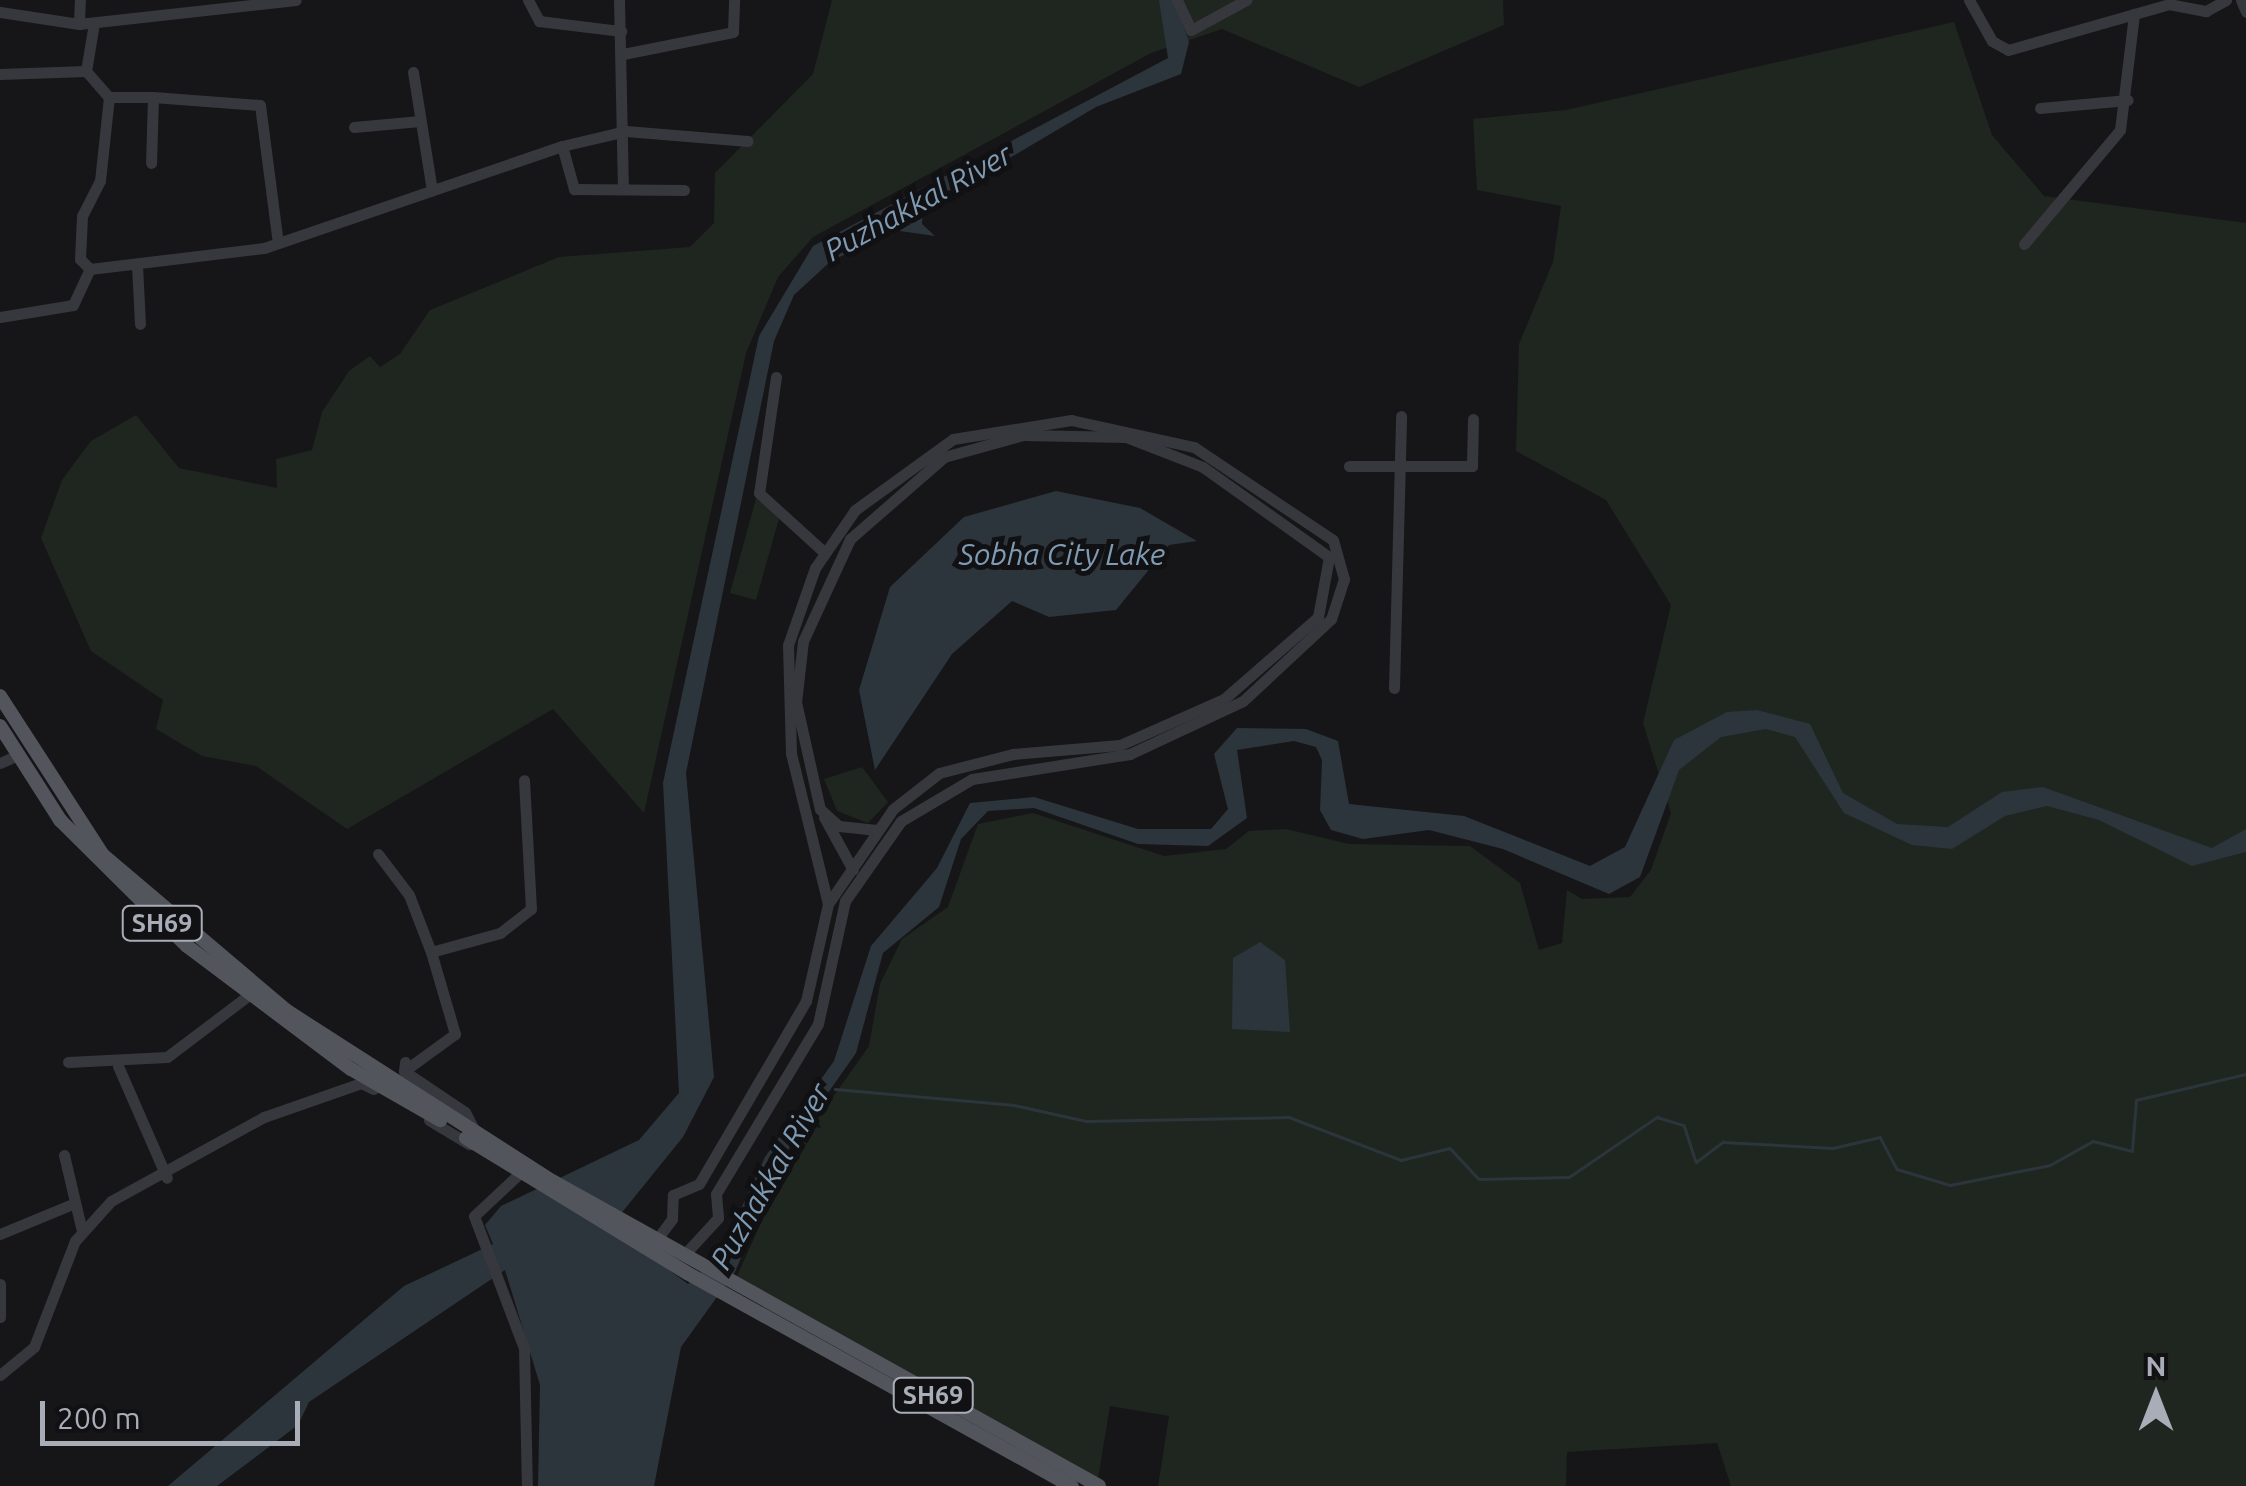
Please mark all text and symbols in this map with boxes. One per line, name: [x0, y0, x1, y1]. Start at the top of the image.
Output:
water label: Puzhakkal River: [818, 136, 1018, 268]
water label: Sobha City Lake: [959, 536, 1165, 572]
road number: SH69: [120, 903, 204, 943]
water label: Puzhakkal River: [702, 1077, 838, 1275]
north arrow: [2106, 1346, 2206, 1446]
text: N: [2146, 1350, 2166, 1381]
road number: SH69: [890, 1375, 976, 1415]
scale bar: [45, 1381, 305, 1443]
text: 200 m: [57, 1401, 141, 1435]

